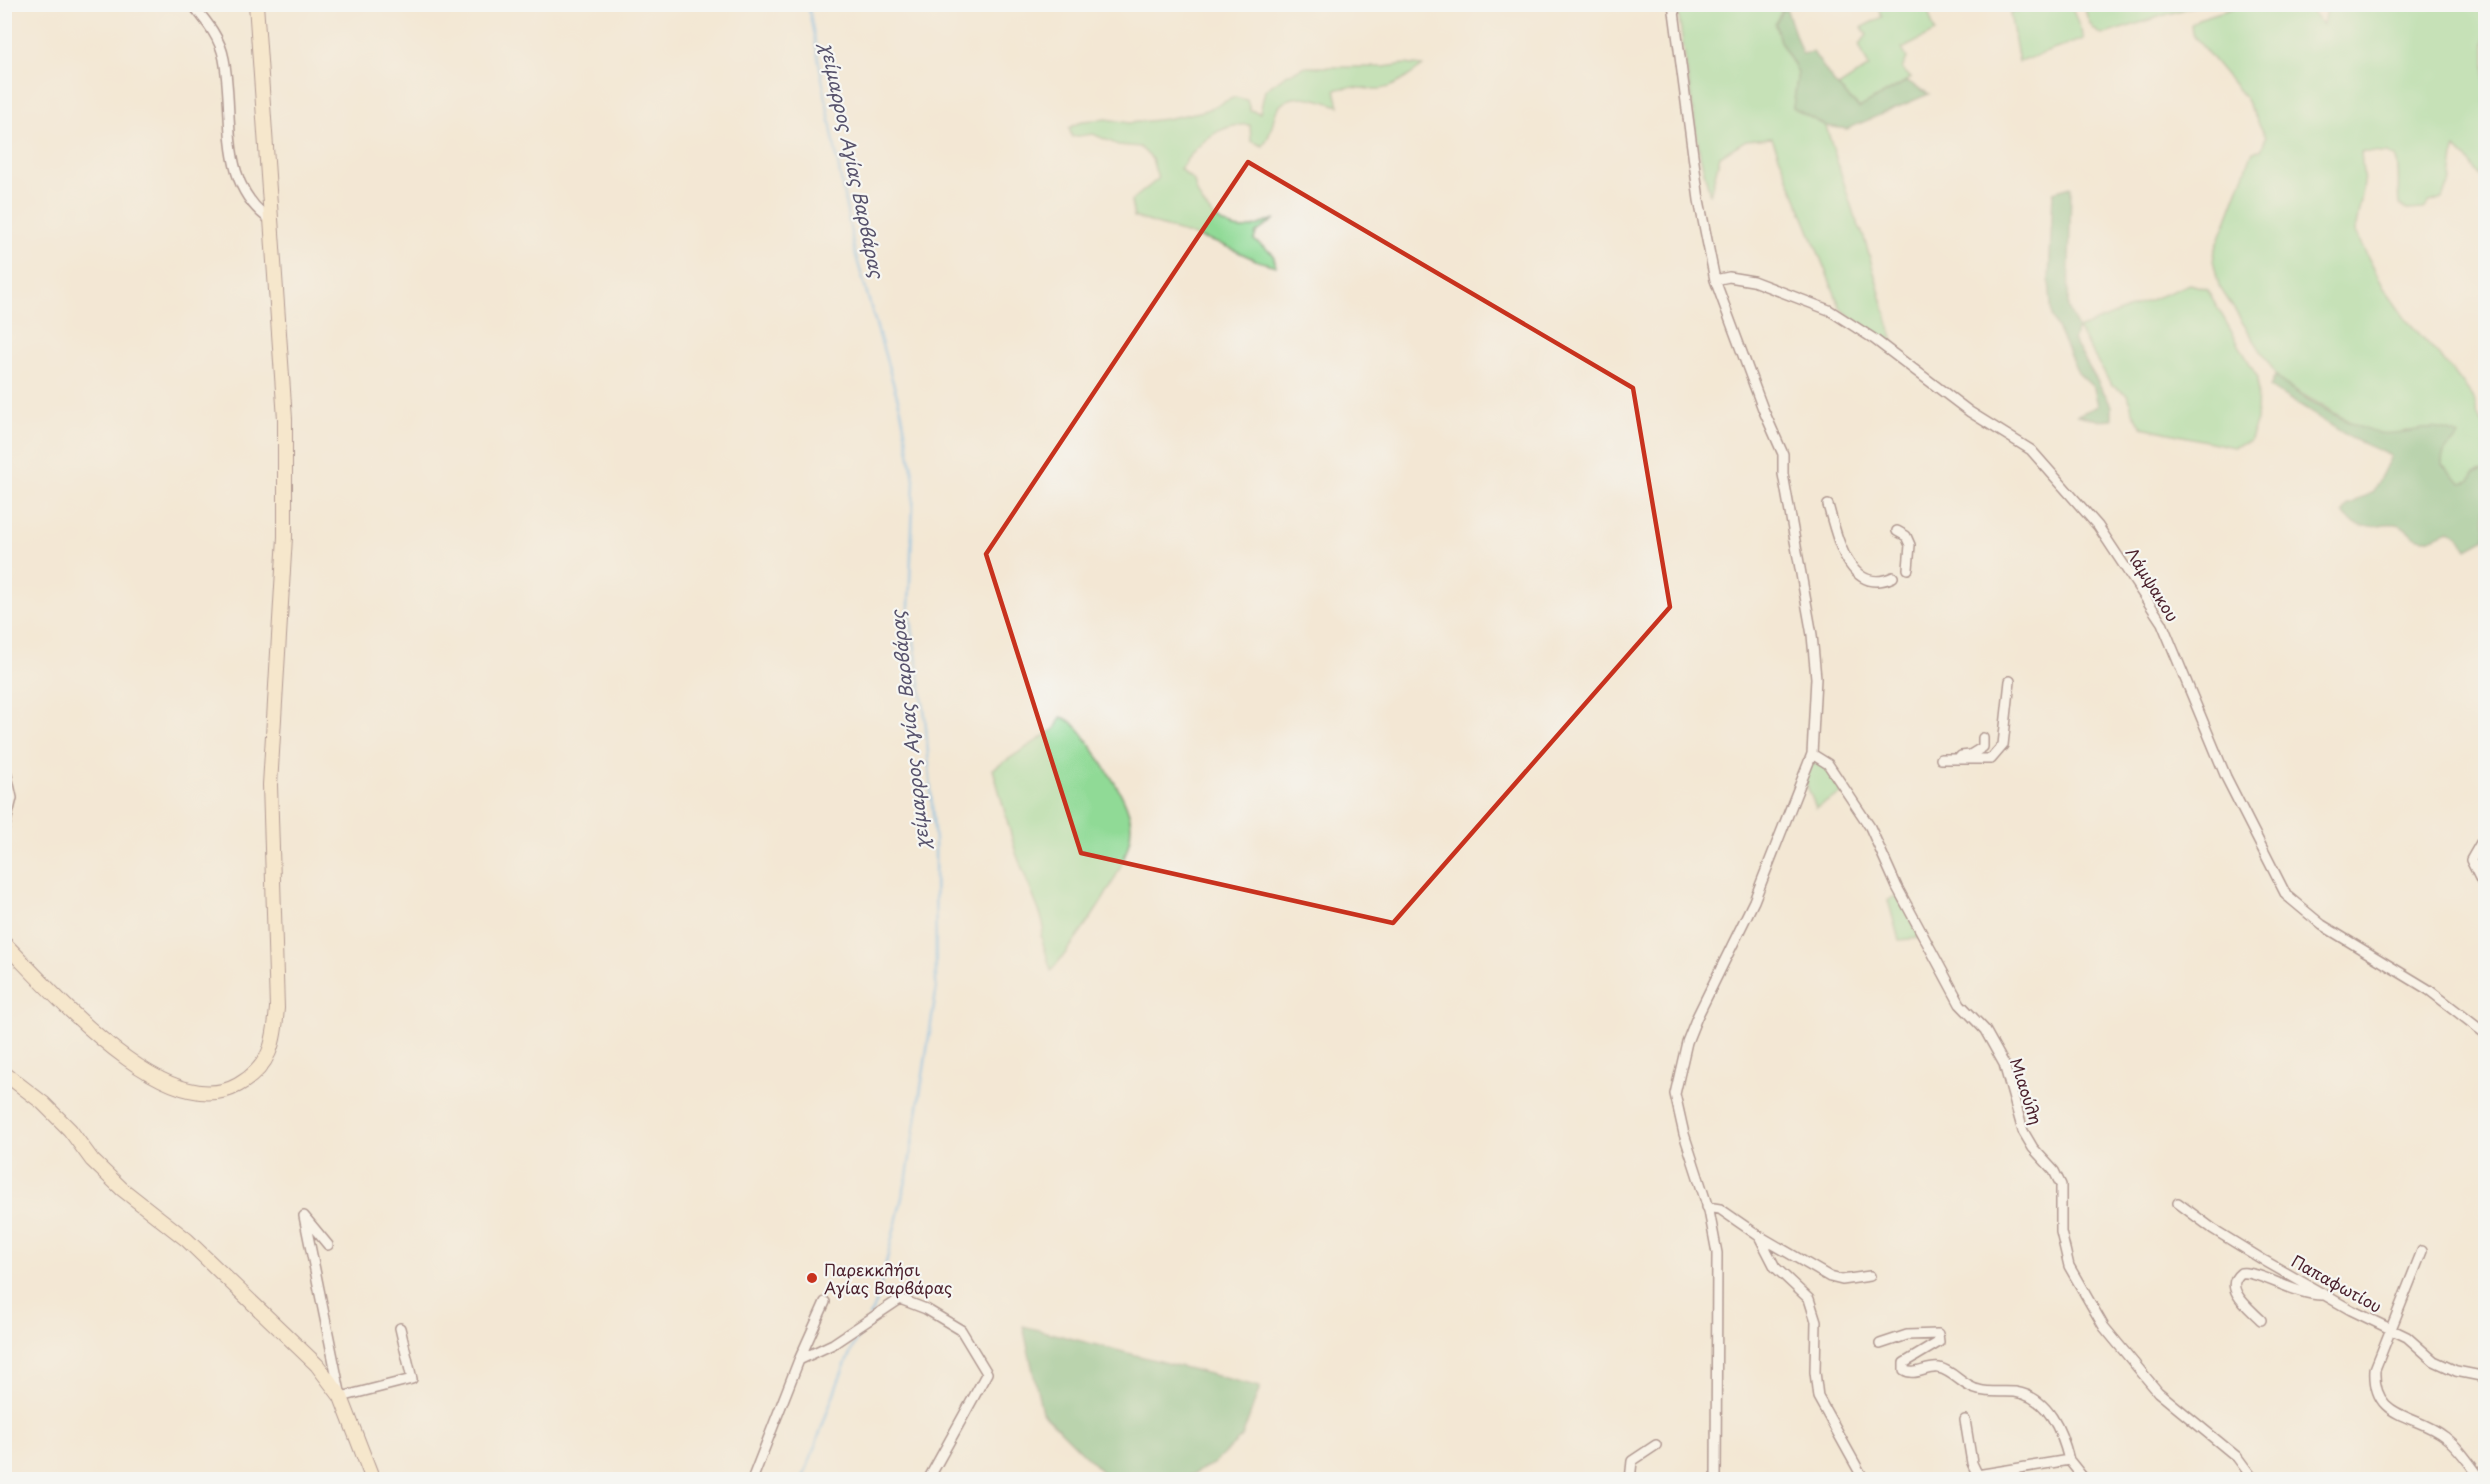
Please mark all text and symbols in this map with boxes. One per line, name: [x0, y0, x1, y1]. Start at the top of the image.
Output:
water label: χείμαρρος Αγίας Βαρβάρας: [815, 39, 892, 282]
street label: Λάμψακου: [2121, 542, 2185, 626]
water label: χείμαρρος Αγίας Βαρβάρας: [883, 608, 935, 852]
street label: Μιαούλη: [2005, 1055, 2049, 1127]
street label: Παπαφωτίου: [2287, 1248, 2387, 1318]
place label: Παρεκκλήσι Αγίας Βαρβάρας: [824, 1257, 952, 1299]
marker: Παρεκκλήσι Αγίας Βαρβάρας: [805, 1271, 819, 1285]

